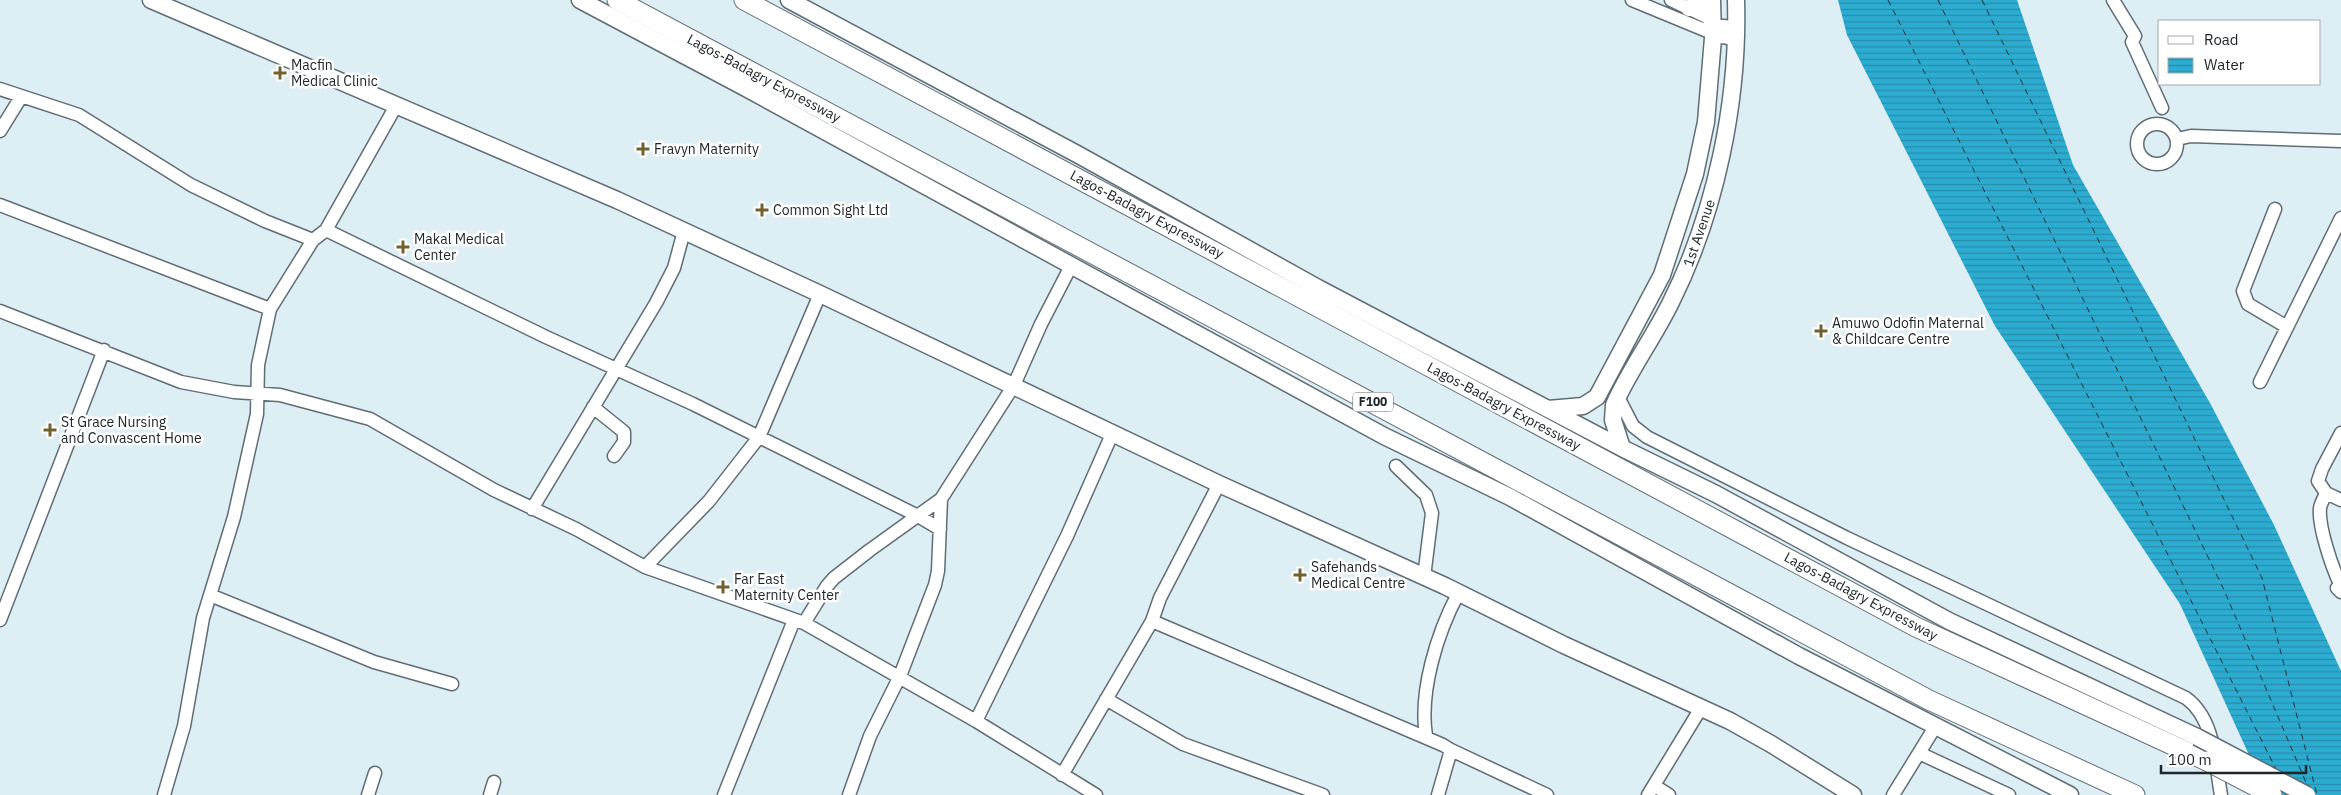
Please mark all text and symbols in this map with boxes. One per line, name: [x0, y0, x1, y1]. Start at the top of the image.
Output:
legend: [2158, 20, 2321, 85]
street label: Lagos-Badagry Expressway: [684, 30, 844, 126]
text: Road: [2204, 30, 2239, 49]
text: Water: [2204, 55, 2245, 74]
place label: Macfin Medical Clinic: [291, 56, 378, 90]
marker: Macfin Medical Clinic: [273, 66, 287, 80]
place label: Fravyn Maternity: [654, 140, 759, 158]
marker: Fravyn Maternity: [636, 142, 650, 156]
street label: Lagos-Badagry Expressway: [1067, 166, 1227, 262]
street label: 1st Avenue: [1679, 197, 1719, 269]
place label: Common Sight Ltd: [773, 201, 888, 219]
marker: Common Sight Ltd: [755, 203, 769, 217]
place label: Makal Medical Center: [414, 230, 504, 264]
marker: Makal Medical Center: [396, 240, 410, 254]
place label: Amuwo Odofin Maternal & Childcare Centre: [1832, 314, 1984, 348]
marker: Amuwo Odofin Maternal & Childcare Centre: [1814, 324, 1828, 338]
street label: Lagos-Badagry Expressway: [1424, 358, 1584, 454]
road number: F100: [1353, 392, 1393, 412]
place label: St Grace Nursing and Convascent Home: [61, 413, 202, 447]
marker: St Grace Nursing and Convascent Home: [43, 423, 57, 437]
street label: Lagos-Badagry Expressway: [1781, 548, 1941, 644]
place label: Safehands Medical Centre: [1311, 558, 1406, 592]
marker: Safehands Medical Centre: [1293, 568, 1307, 582]
place label: Far East Maternity Center: [734, 570, 839, 604]
marker: Far East Maternity Center: [716, 580, 730, 594]
scale bar: [2161, 742, 2306, 774]
text: 100 m: [2168, 750, 2212, 769]

